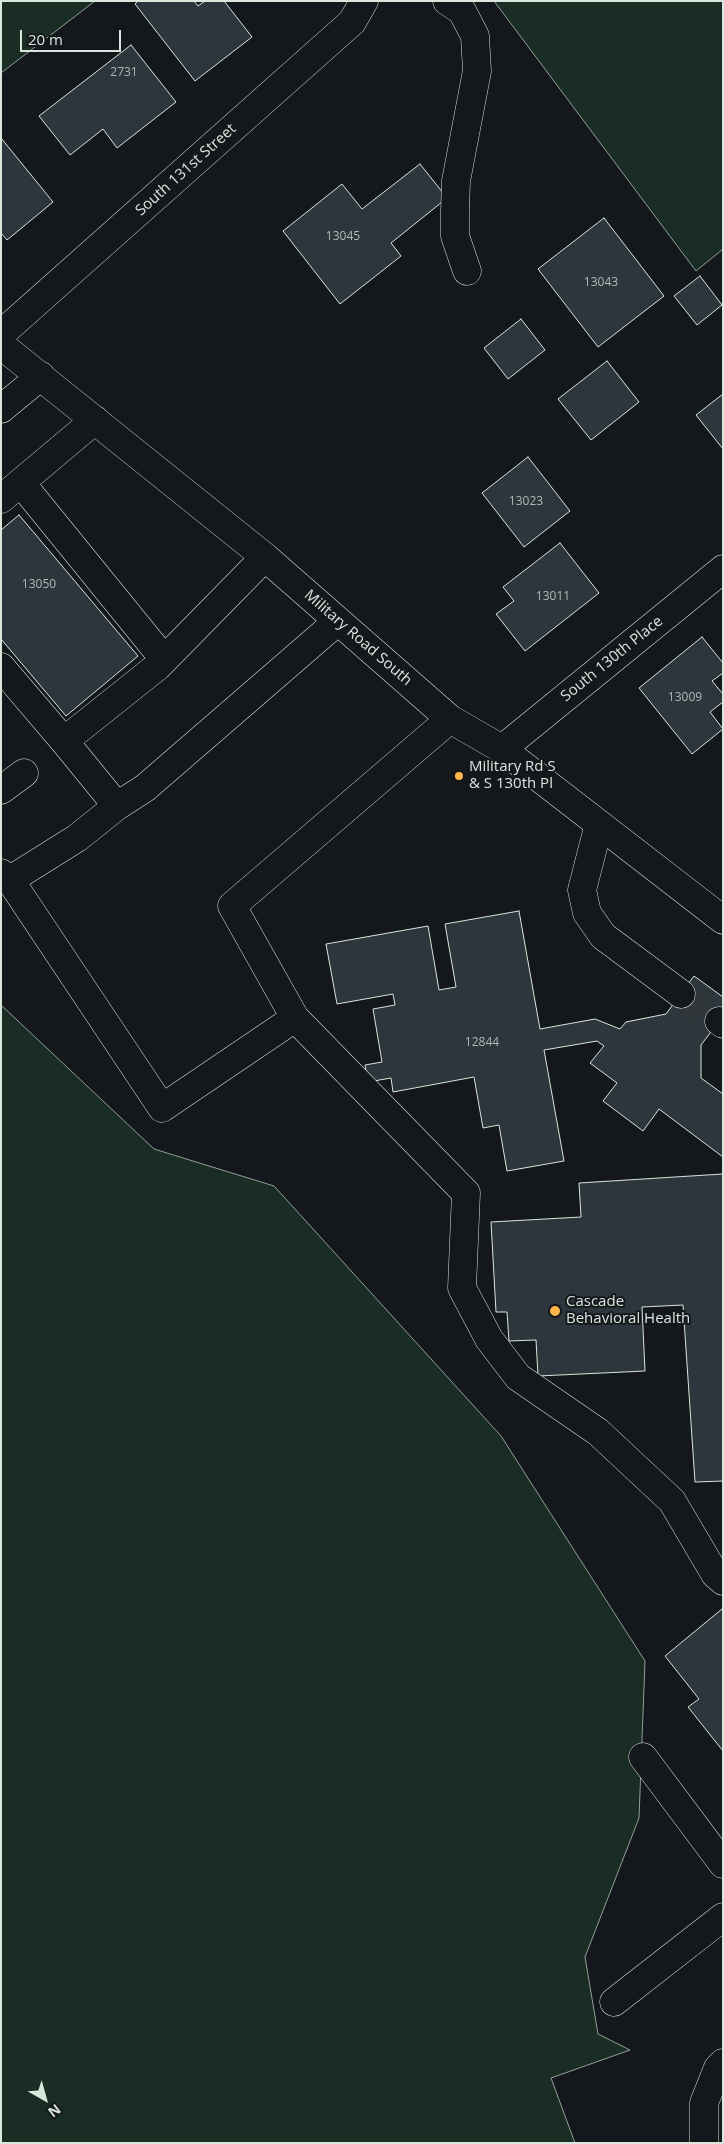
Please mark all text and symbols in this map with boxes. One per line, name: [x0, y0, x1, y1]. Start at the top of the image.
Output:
scale bar: [22, 20, 124, 52]
text: 20 m: [28, 29, 63, 49]
house number: 2731: [110, 66, 138, 80]
street label: South 131st Street: [132, 120, 240, 220]
house number: 13045: [326, 230, 360, 244]
house number: 13043: [584, 276, 618, 290]
house number: 13023: [509, 495, 543, 509]
house number: 13050: [22, 578, 56, 592]
street label: Military Road South: [300, 586, 416, 690]
house number: 13011: [536, 590, 570, 604]
street label: South 130th Place: [557, 612, 667, 706]
house number: 13009: [668, 691, 702, 705]
place label: Military Rd S & S 130th Pl: [469, 758, 556, 793]
marker: Military Rd S & S 130th Pl: [453, 770, 465, 782]
house number: 12844: [465, 1036, 499, 1050]
place label: Cascade Behavioral Health: [566, 1293, 690, 1328]
marker: Cascade Behavioral Health: [548, 1304, 562, 1318]
north arrow: [20, 2074, 70, 2124]
text: N: [44, 2100, 65, 2122]

